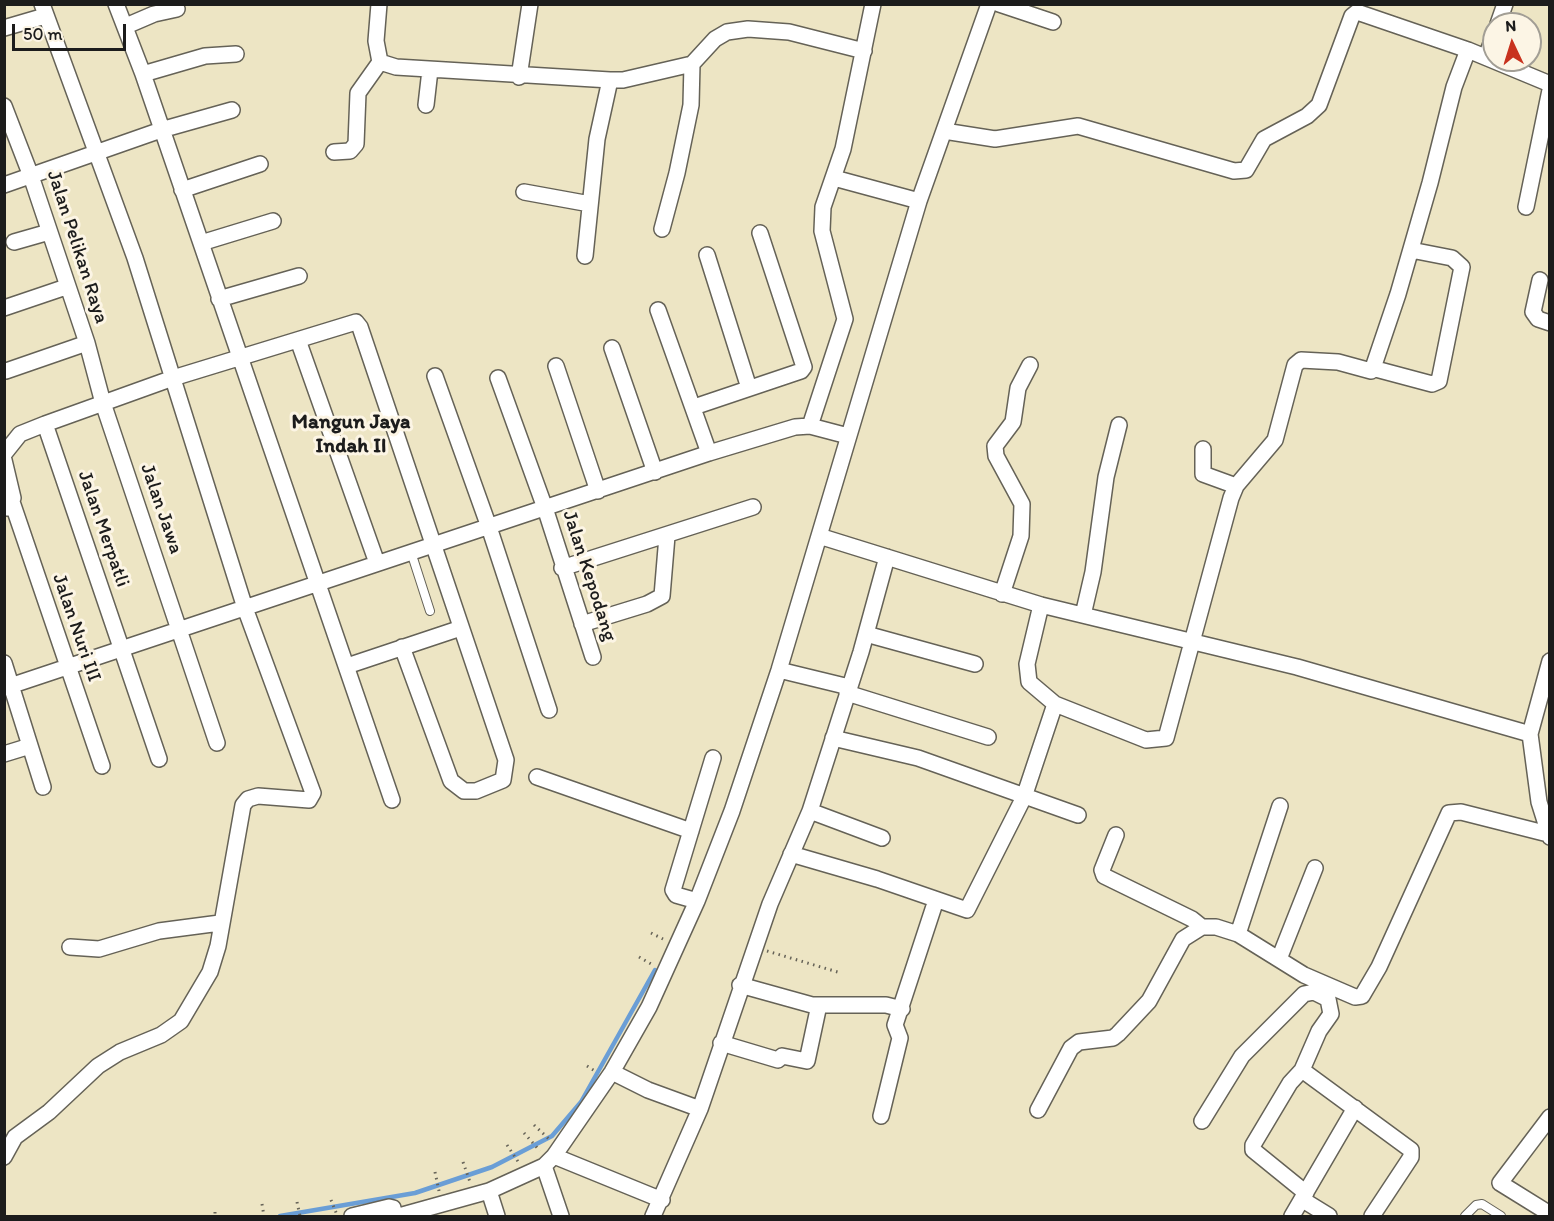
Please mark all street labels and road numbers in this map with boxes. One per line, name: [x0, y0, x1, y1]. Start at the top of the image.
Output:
street label: Jalan Pelikan Raya: [41, 167, 113, 327]
street label: Jalan Jawa: [134, 461, 188, 557]
street label: Jalan Merpatli: [72, 468, 134, 590]
street label: Jalan Kepodang: [557, 508, 621, 644]
street label: Jalan Nuri III: [46, 571, 106, 685]

